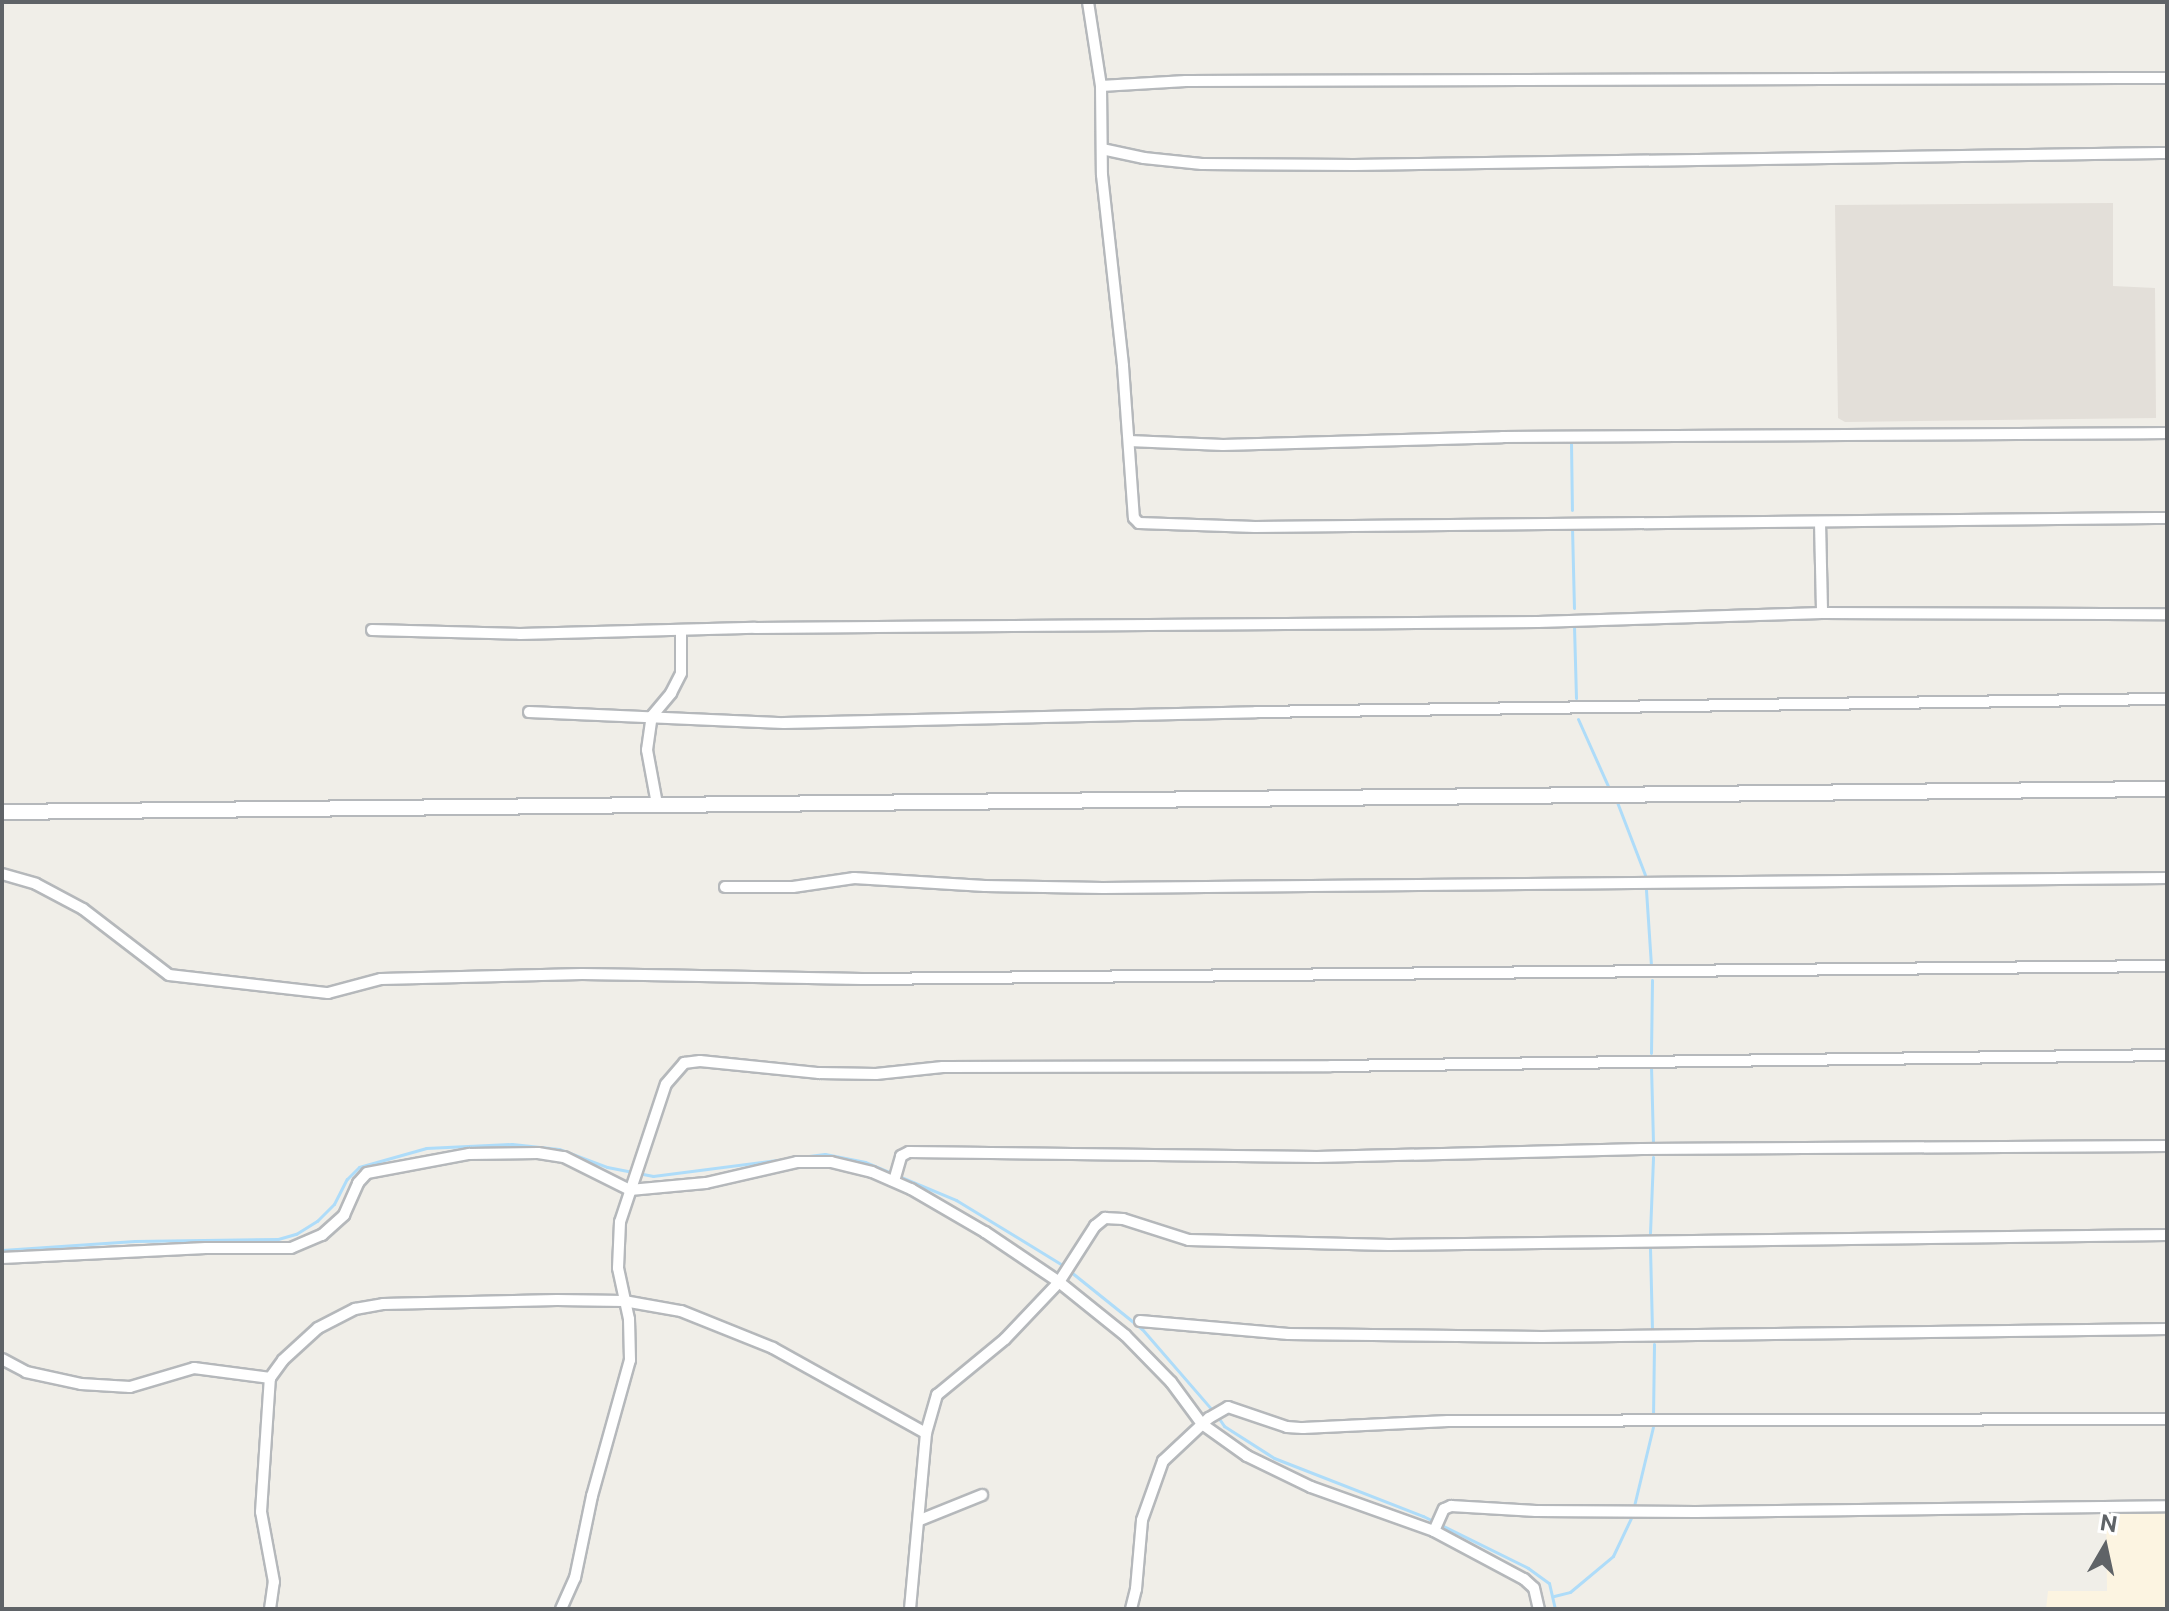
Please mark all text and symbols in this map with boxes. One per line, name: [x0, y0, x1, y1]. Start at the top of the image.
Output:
north arrow: [2065, 1507, 2145, 1587]
text: N: [2098, 1509, 2119, 1537]

